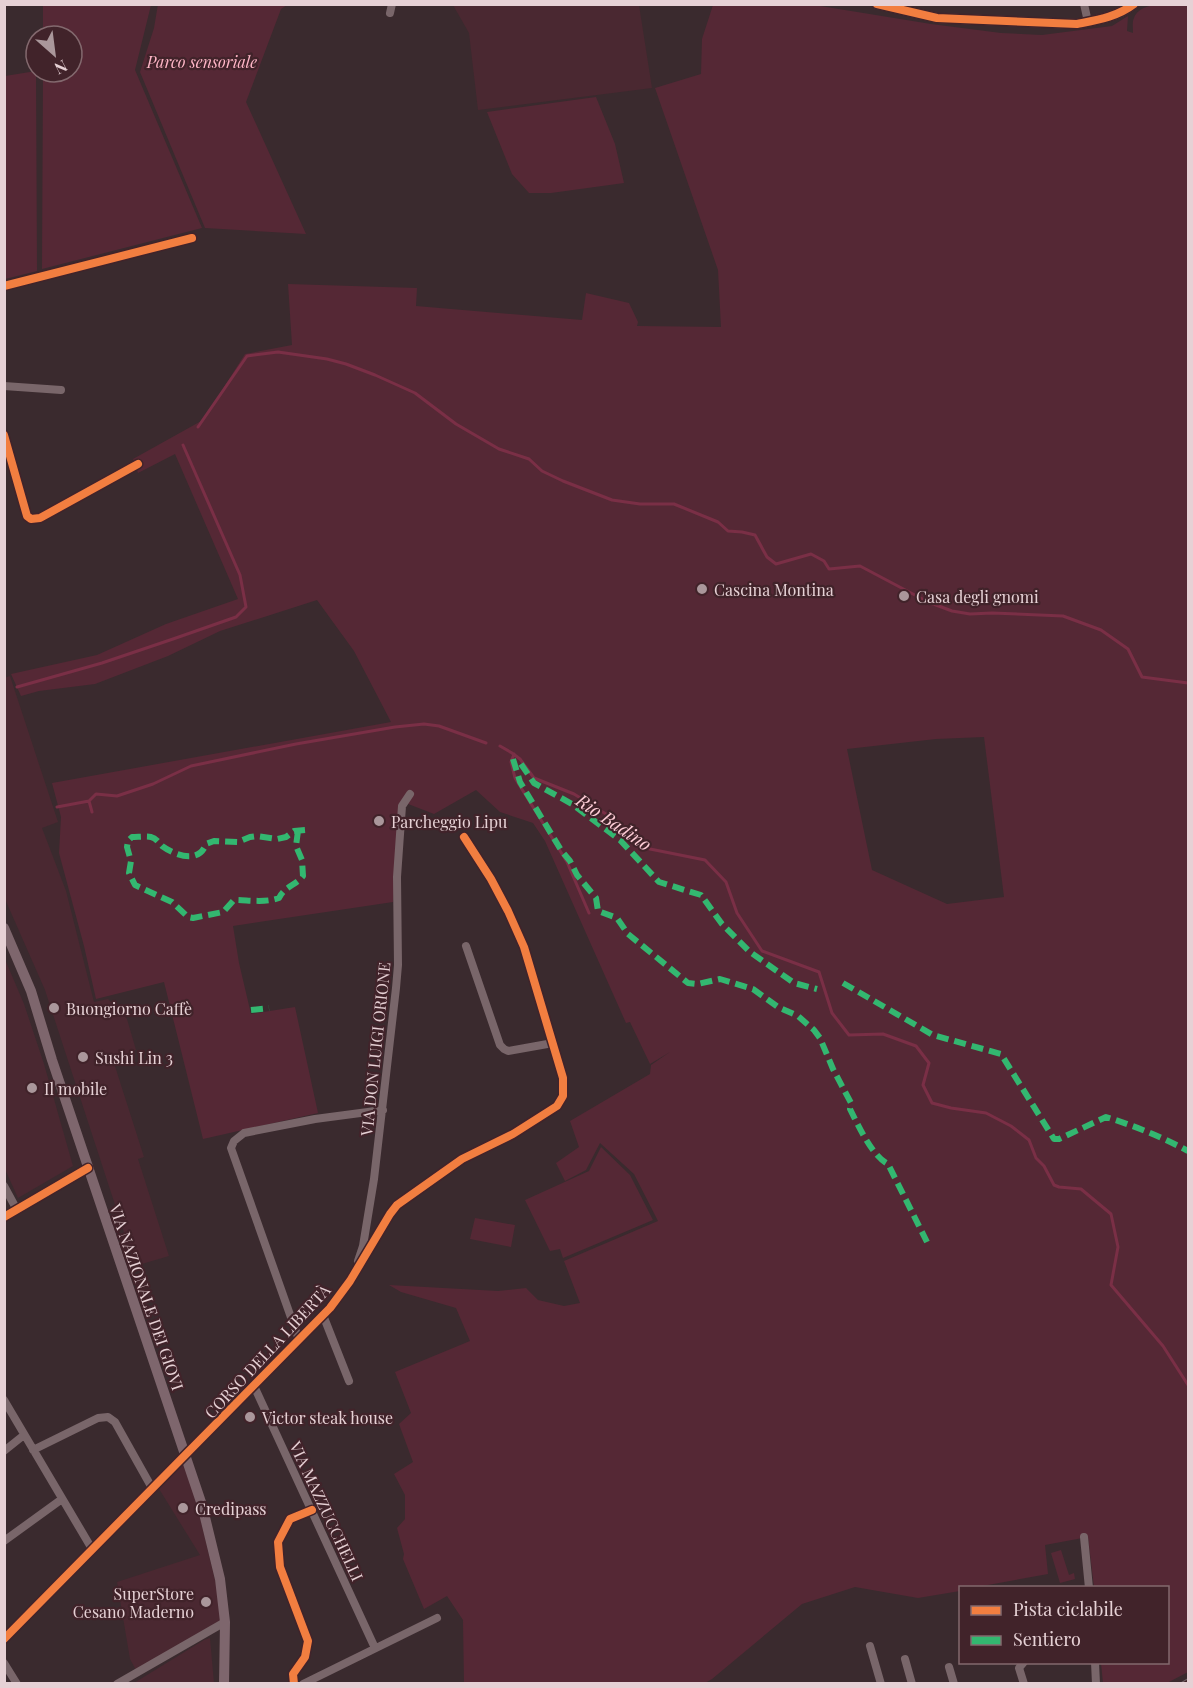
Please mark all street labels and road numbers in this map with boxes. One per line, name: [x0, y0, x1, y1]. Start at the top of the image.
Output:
street label: VIA DON LUIGI ORIONE: [355, 961, 395, 1138]
street label: VIA NAZIONALE DEI GIOVI: [105, 1200, 189, 1393]
street label: CORSO DELLA LIBERTÀ: [199, 1279, 335, 1422]
street label: VIA MAZZUCCHELLI: [285, 1437, 369, 1584]

